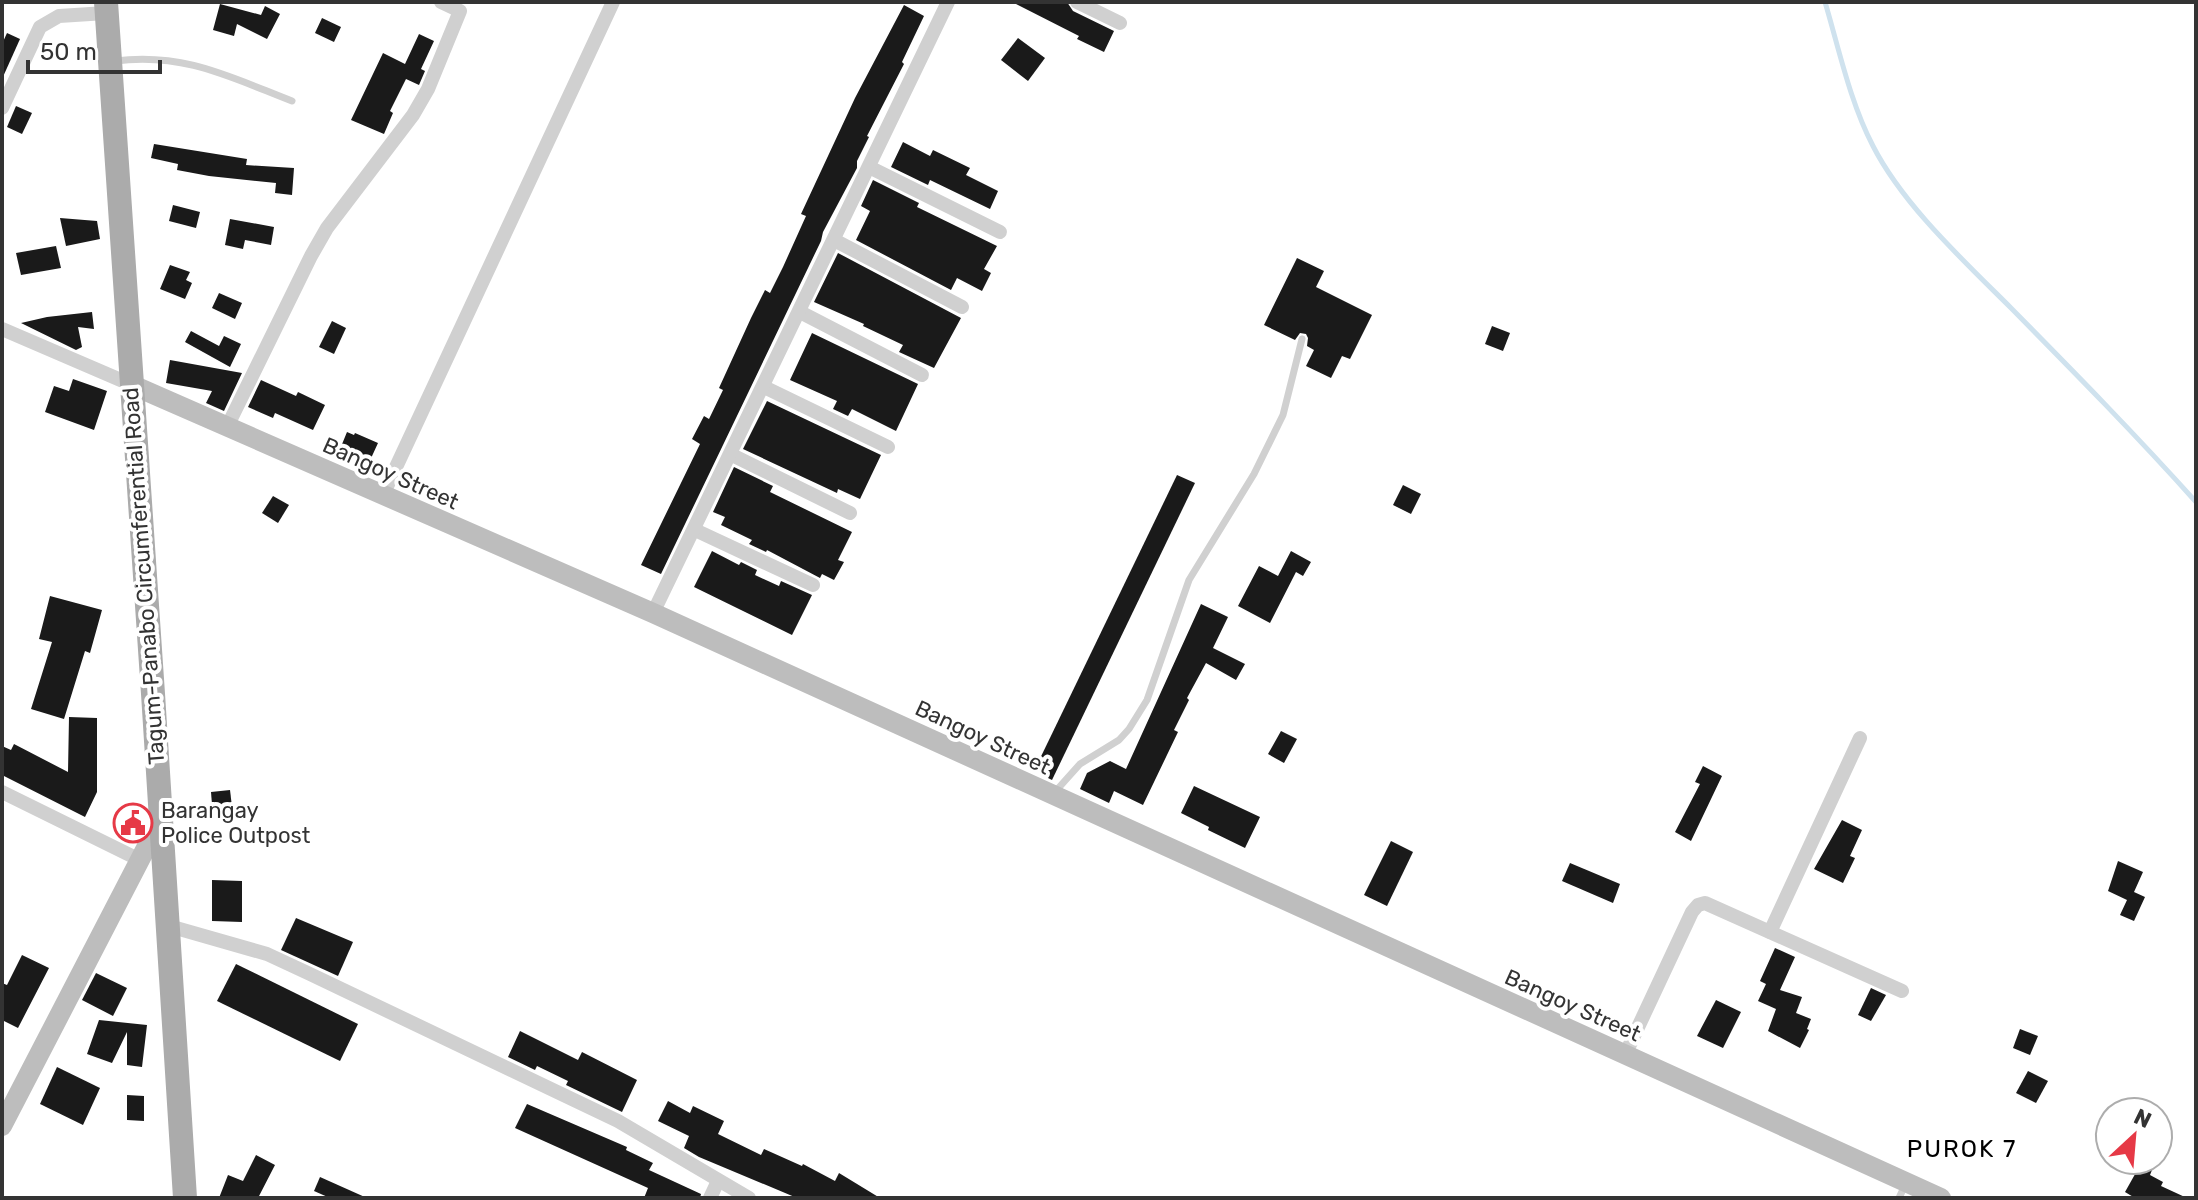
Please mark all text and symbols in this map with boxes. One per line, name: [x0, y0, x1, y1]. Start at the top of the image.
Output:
scale bar: [28, 24, 160, 74]
text: 50 m: [40, 38, 97, 66]
street label: Tagum-Panabo Circumferential Road: [117, 386, 170, 765]
street label: Bangoy Street: [319, 431, 463, 516]
street label: Bangoy Street: [911, 694, 1055, 781]
place label: Barangay Police Outpost: [161, 797, 311, 849]
public building icon: Barangay Police Outpost: [112, 802, 154, 844]
street label: Bangoy Street: [1501, 963, 1645, 1048]
north arrow: [2094, 1096, 2174, 1176]
text: N: [2130, 1103, 2156, 1134]
district label: PUROK 7: [1907, 1135, 2017, 1163]

